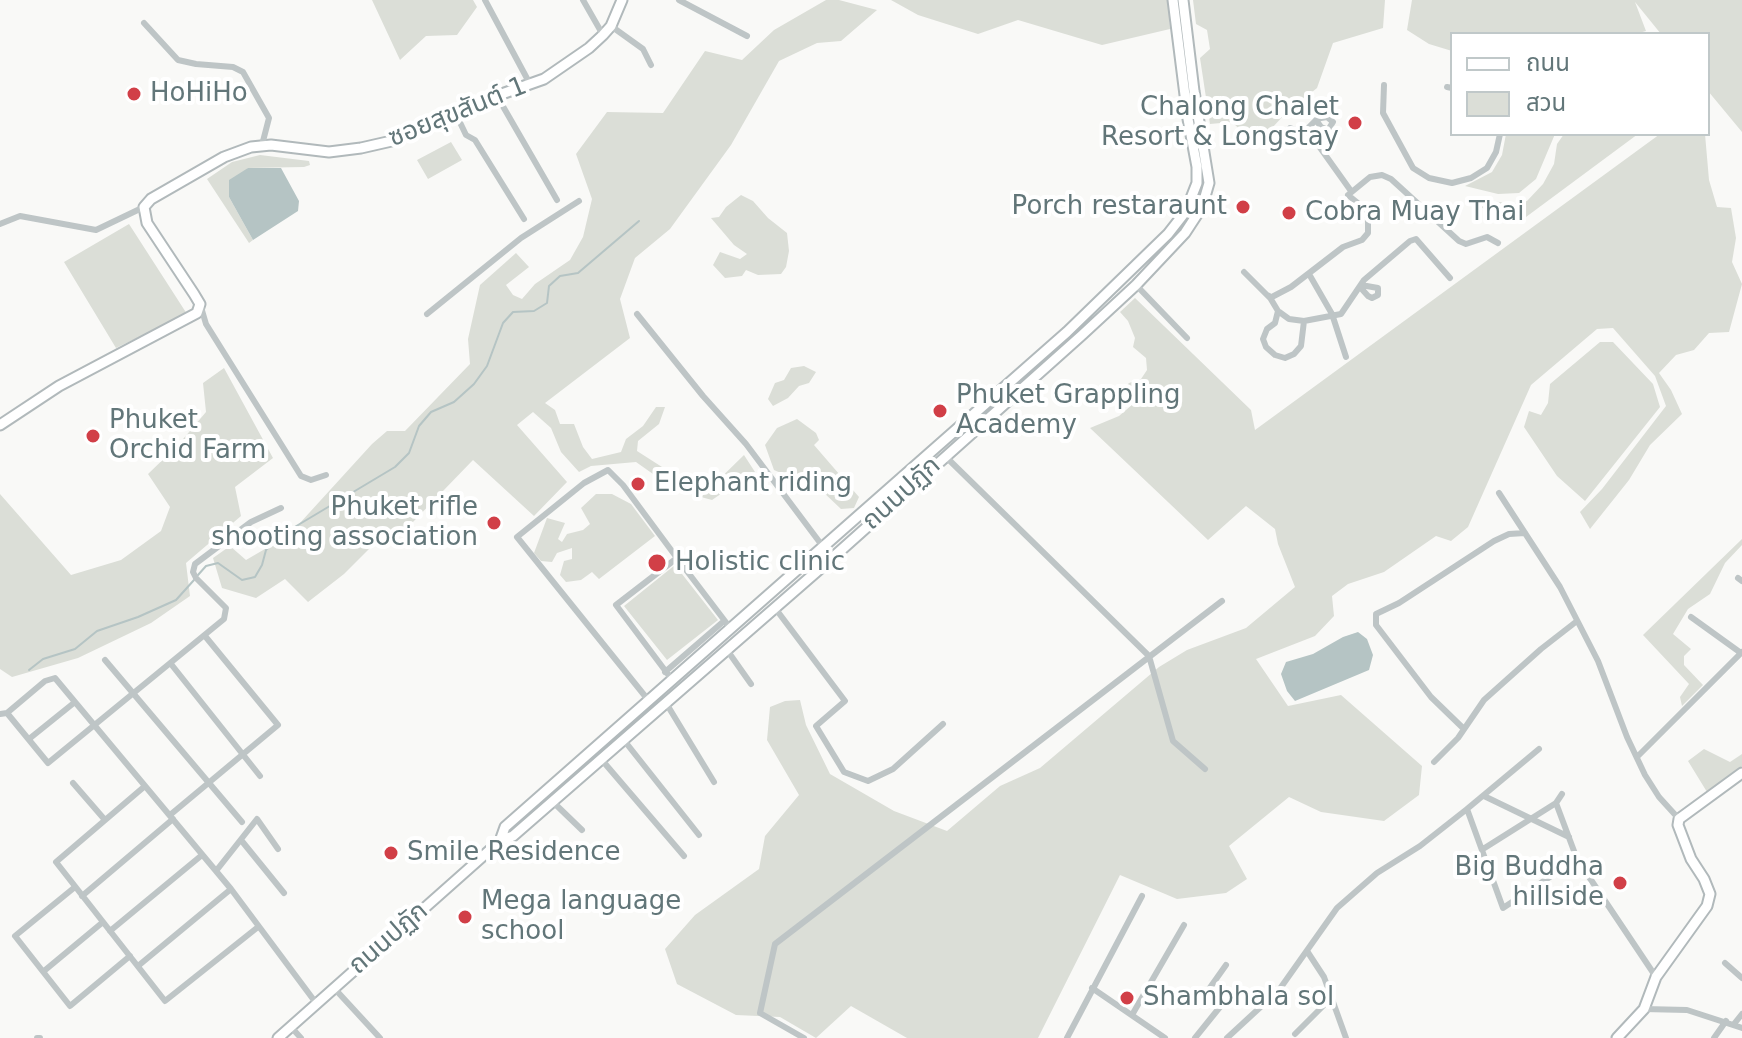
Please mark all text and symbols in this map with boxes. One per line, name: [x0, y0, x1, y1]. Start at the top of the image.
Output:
legend: [1450, 32, 1710, 136]
text: ถนน: [1526, 49, 1570, 77]
street label: ซอยสุขสันต์ 1: [384, 71, 532, 155]
place label: HoHiHo: [150, 78, 248, 110]
marker: HoHiHo: [125, 85, 143, 103]
text: สวน: [1526, 89, 1566, 117]
place label: Chalong Chalet Resort & Longstay: [1101, 92, 1339, 154]
marker: Chalong Chalet Resort & Longstay: [1346, 114, 1364, 132]
place label: Porch restaraunt: [1012, 191, 1227, 223]
place label: Cobra Muay Thai: [1305, 197, 1524, 229]
marker: Porch restaraunt: [1234, 198, 1252, 216]
marker: Cobra Muay Thai: [1280, 204, 1298, 222]
place label: Phuket Grappling Academy: [956, 380, 1180, 442]
marker: Phuket Grappling Academy: [931, 402, 949, 420]
place label: Phuket Orchid Farm: [109, 405, 266, 466]
marker: Phuket Orchid Farm: [84, 427, 102, 445]
street label: ถนนปฏัก: [856, 451, 948, 537]
place label: Elephant riding: [654, 468, 852, 500]
marker: Elephant riding: [629, 475, 647, 493]
place label: Phuket rifle shooting association: [211, 492, 478, 554]
marker: Phuket rifle shooting association: [485, 514, 503, 532]
place label: Holistic clinic: [675, 547, 845, 579]
marker: Holistic clinic: [646, 552, 668, 574]
place label: Smile Residence: [407, 837, 620, 869]
marker: Smile Residence: [382, 844, 400, 862]
place label: Big Buddha hillside: [1454, 852, 1604, 914]
marker: Big Buddha hillside: [1611, 874, 1629, 892]
place label: Mega language school: [481, 886, 681, 948]
street label: ถนนปฏัก: [343, 896, 435, 982]
marker: Mega language school: [456, 908, 474, 926]
place label: Shambhala sol: [1143, 982, 1334, 1014]
marker: Shambhala sol: [1118, 989, 1136, 1007]

